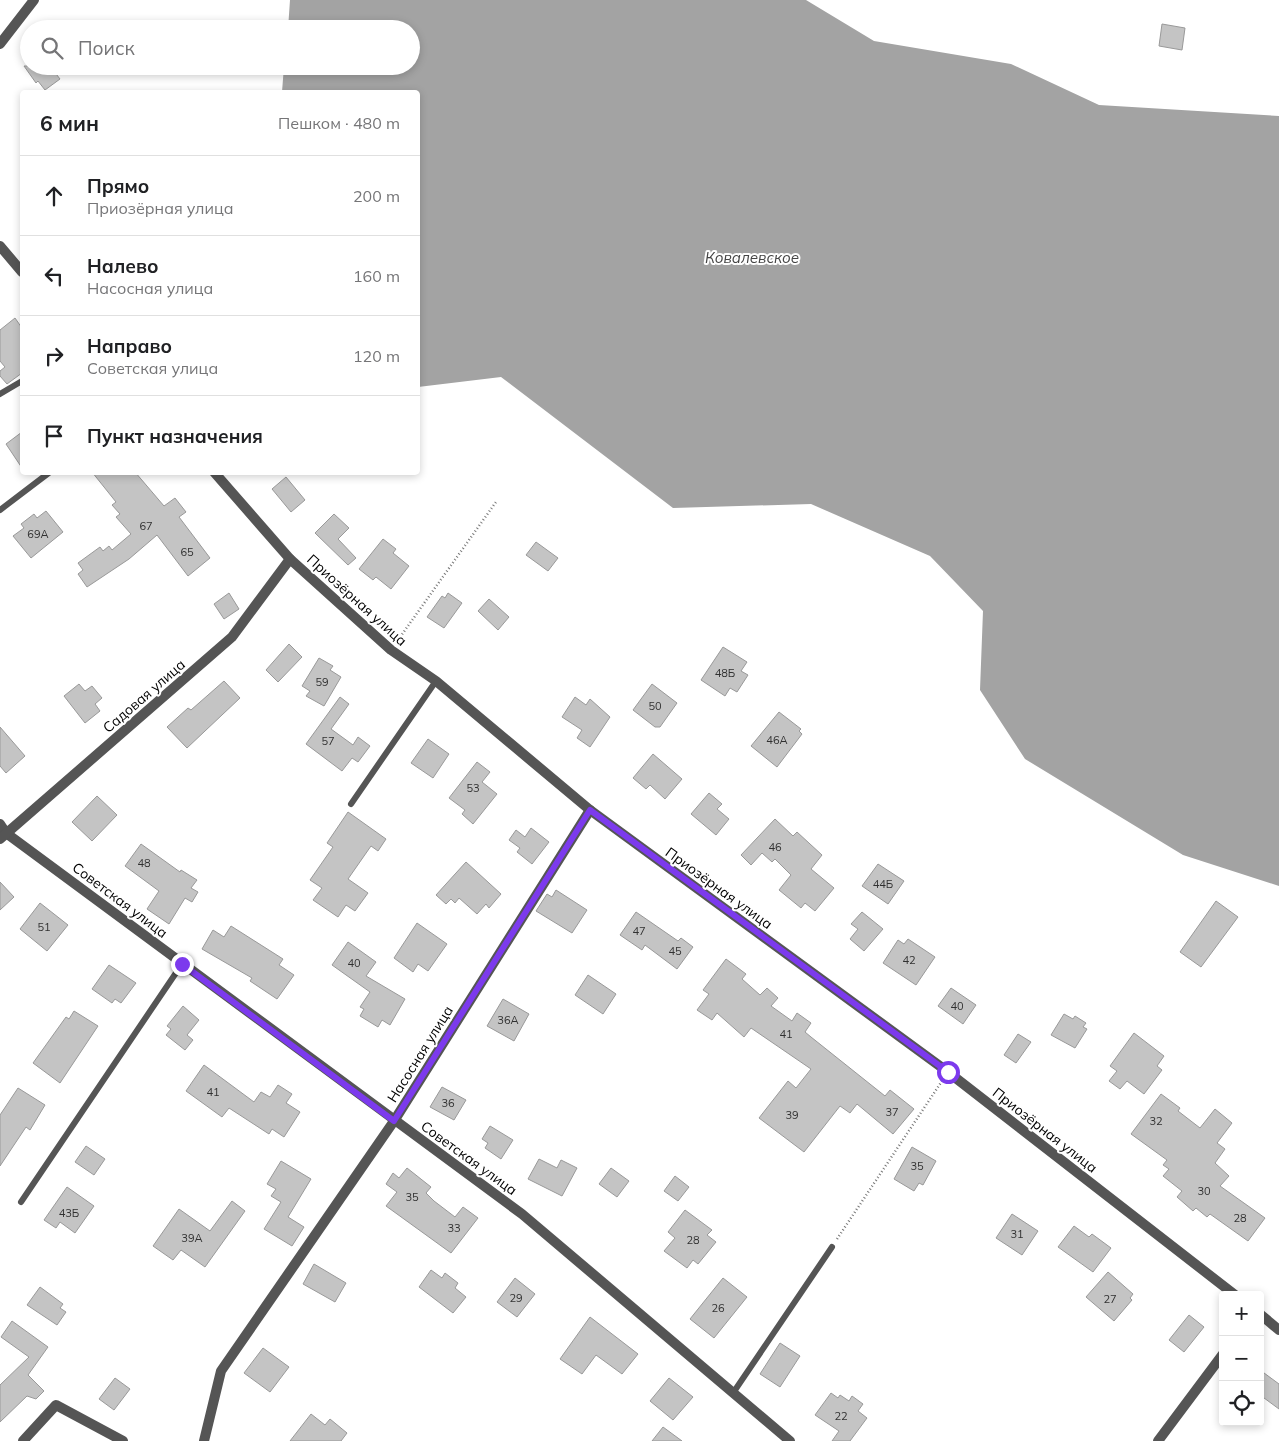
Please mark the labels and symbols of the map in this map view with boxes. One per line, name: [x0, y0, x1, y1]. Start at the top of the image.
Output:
water label: Ковалевское: [705, 248, 799, 267]
house number: 67: [139, 519, 153, 533]
house number: 69А: [27, 527, 49, 541]
house number: 65: [180, 545, 194, 559]
street label: Приозёрная улица: [303, 550, 411, 650]
street label: Садовая улица: [99, 655, 189, 737]
house number: 48Б: [715, 666, 735, 680]
house number: 59: [315, 675, 329, 689]
house number: 50: [648, 699, 662, 713]
house number: 46А: [766, 733, 788, 747]
house number: 57: [321, 734, 335, 748]
house number: 53: [466, 781, 480, 795]
house number: 46: [768, 840, 782, 854]
street label: Приозёрная улица: [662, 843, 776, 933]
house number: 48: [137, 856, 151, 870]
street label: Советская улица: [69, 858, 171, 942]
house number: 44Б: [873, 877, 893, 891]
house number: 51: [37, 920, 51, 934]
house number: 47: [632, 924, 646, 938]
house number: 45: [668, 944, 682, 958]
route end: [171, 953, 194, 976]
house number: 42: [902, 953, 916, 967]
house number: 40: [347, 956, 361, 970]
house number: 40: [950, 999, 964, 1013]
street label: Насосная улица: [383, 1002, 457, 1106]
house number: 36А: [497, 1013, 519, 1027]
house number: 41: [779, 1027, 793, 1041]
route start: [937, 1061, 960, 1084]
street label: Приозёрная улица: [989, 1083, 1101, 1177]
house number: 41: [206, 1085, 220, 1099]
house number: 36: [441, 1096, 455, 1110]
house number: 37: [885, 1105, 899, 1119]
house number: 39: [785, 1108, 799, 1122]
house number: 32: [1149, 1114, 1163, 1128]
street label: Советская улица: [417, 1117, 521, 1199]
house number: 35: [910, 1159, 924, 1173]
house number: 30: [1197, 1184, 1211, 1198]
house number: 35: [405, 1190, 419, 1204]
house number: 43Б: [59, 1206, 79, 1220]
house number: 28: [1233, 1211, 1247, 1225]
house number: 33: [447, 1221, 461, 1235]
house number: 31: [1010, 1227, 1024, 1241]
house number: 39А: [181, 1231, 203, 1245]
house number: 28: [686, 1233, 700, 1247]
house number: 29: [509, 1291, 523, 1305]
house number: 27: [1103, 1292, 1117, 1306]
house number: 26: [711, 1301, 725, 1315]
house number: 22: [834, 1409, 848, 1423]

